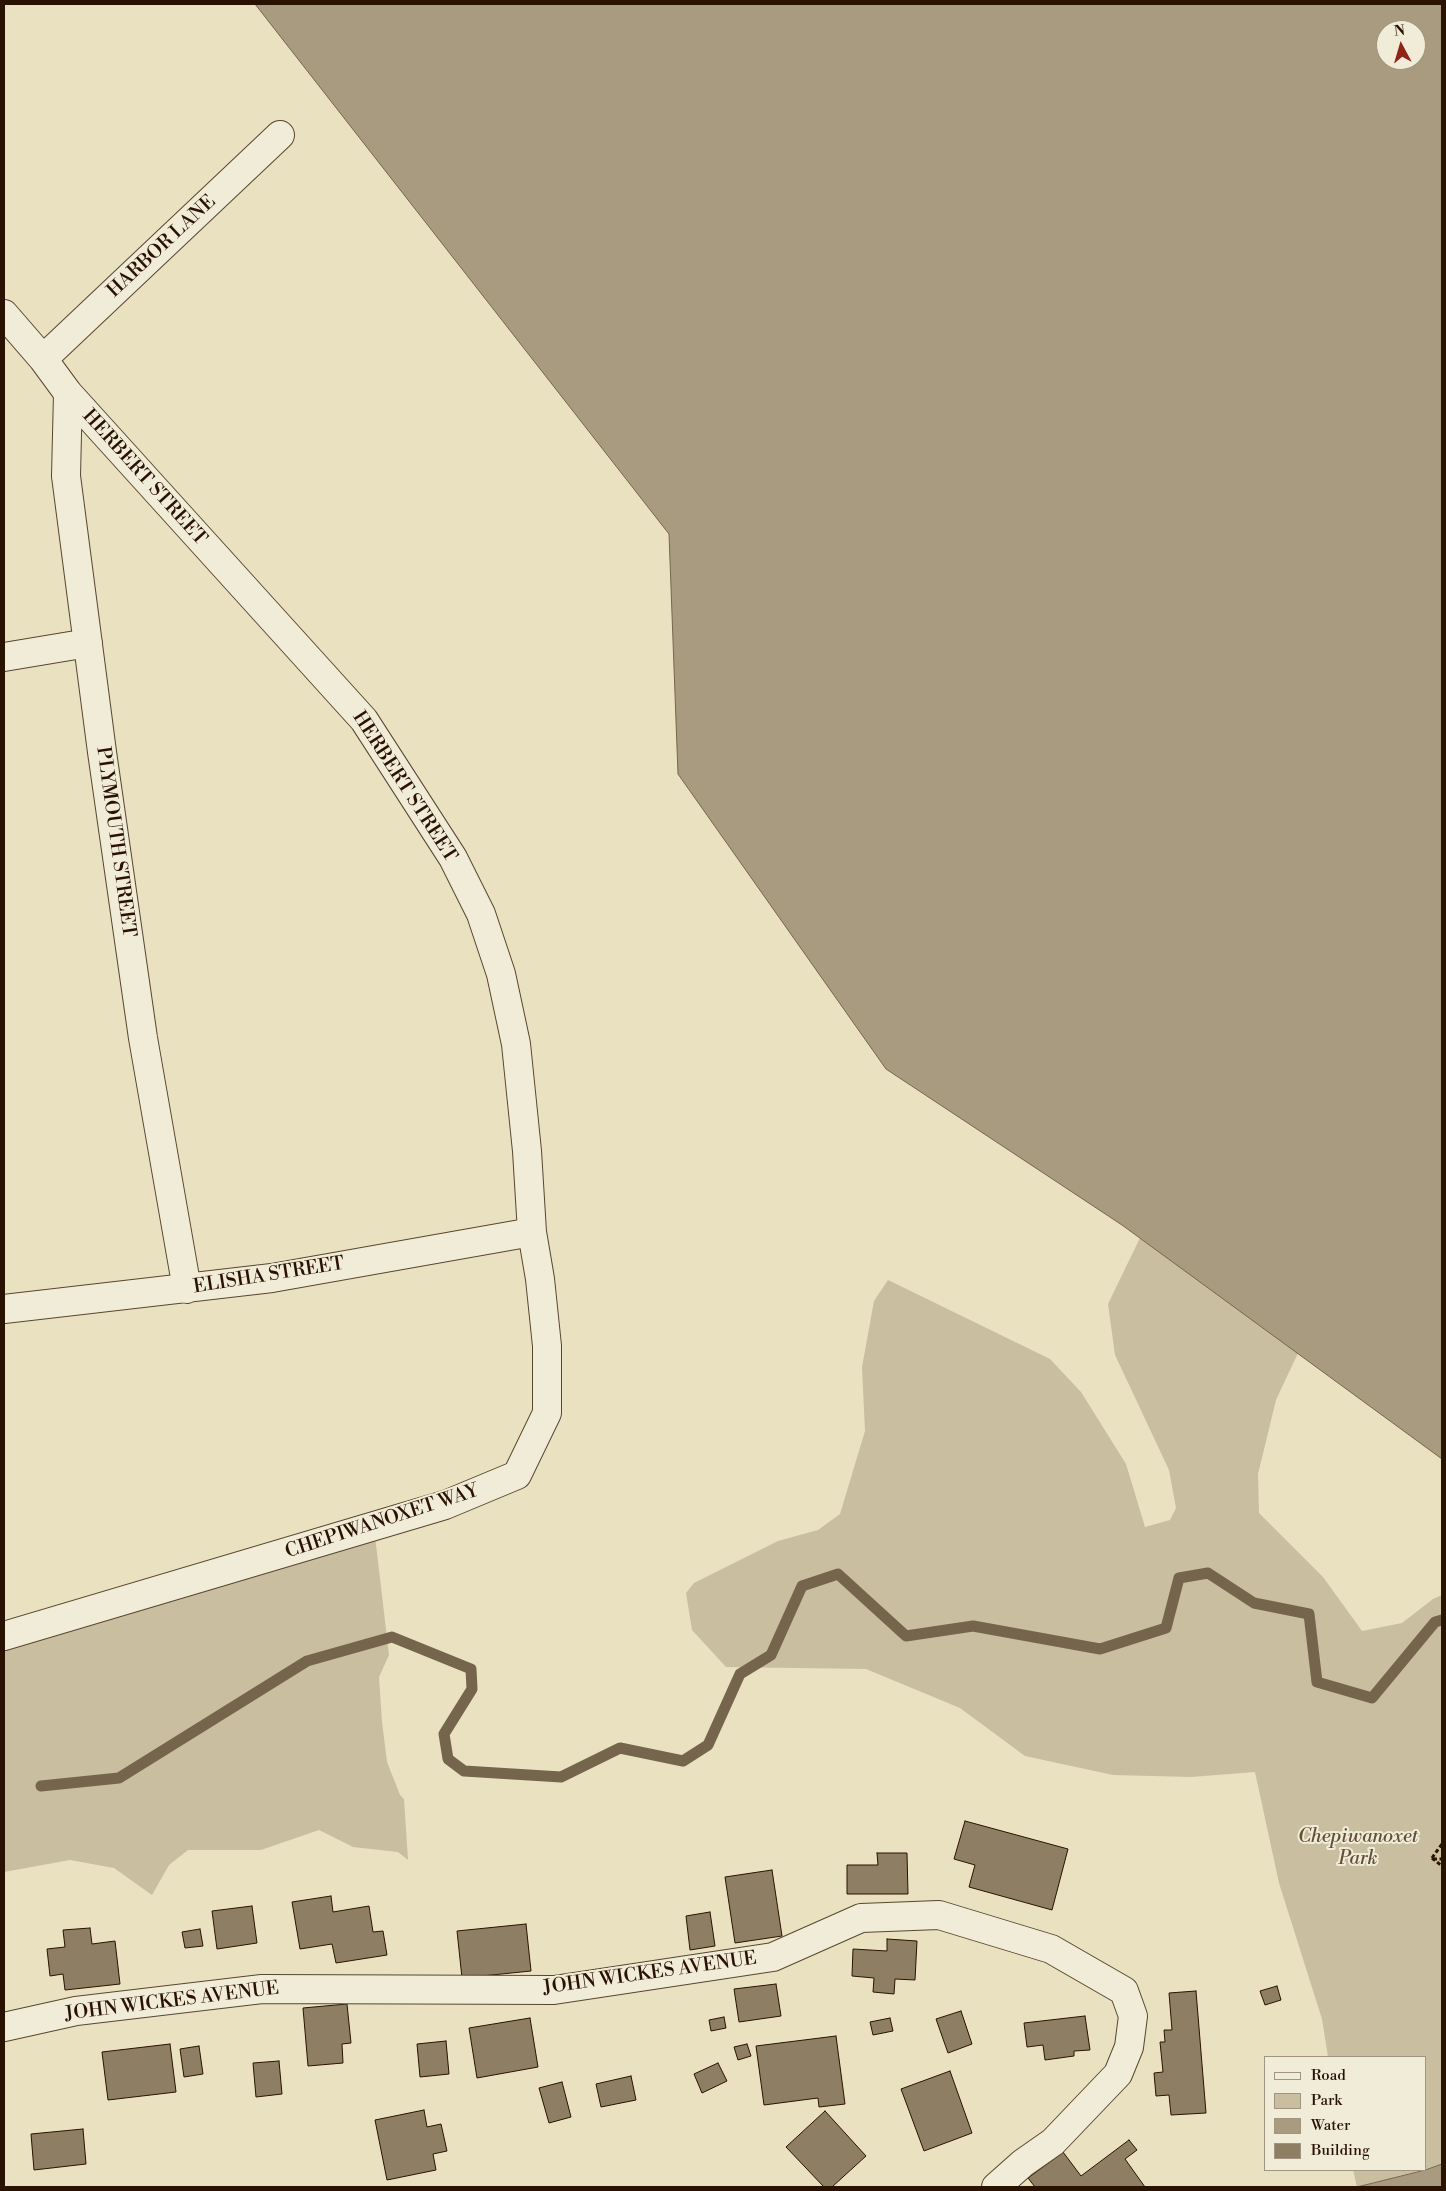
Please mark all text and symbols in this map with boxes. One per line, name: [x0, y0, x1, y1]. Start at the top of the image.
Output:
north arrow: [1376, 20, 1426, 70]
text: N: [1393, 22, 1406, 41]
street label: HARBOR LANE: [103, 191, 221, 303]
street label: HERBERT STREET: [77, 405, 211, 551]
street label: HERBERT STREET: [347, 707, 461, 867]
street label: PLYMOUTH STREET: [90, 745, 140, 939]
street label: ELISHA STREET: [192, 1253, 346, 1299]
street label: CHEPIWANOXET WAY: [283, 1480, 481, 1564]
park label: Chepiwanoxet Park: [1298, 1826, 1418, 1870]
street label: JOHN WICKES AVENUE: [542, 1948, 758, 2000]
street label: JOHN WICKES AVENUE: [64, 1978, 280, 2026]
legend: [1264, 2056, 1426, 2171]
text: Road: [1311, 2066, 1346, 2085]
text: Park: [1311, 2091, 1342, 2110]
text: Water: [1311, 2116, 1350, 2135]
text: Building: [1311, 2141, 1370, 2160]

